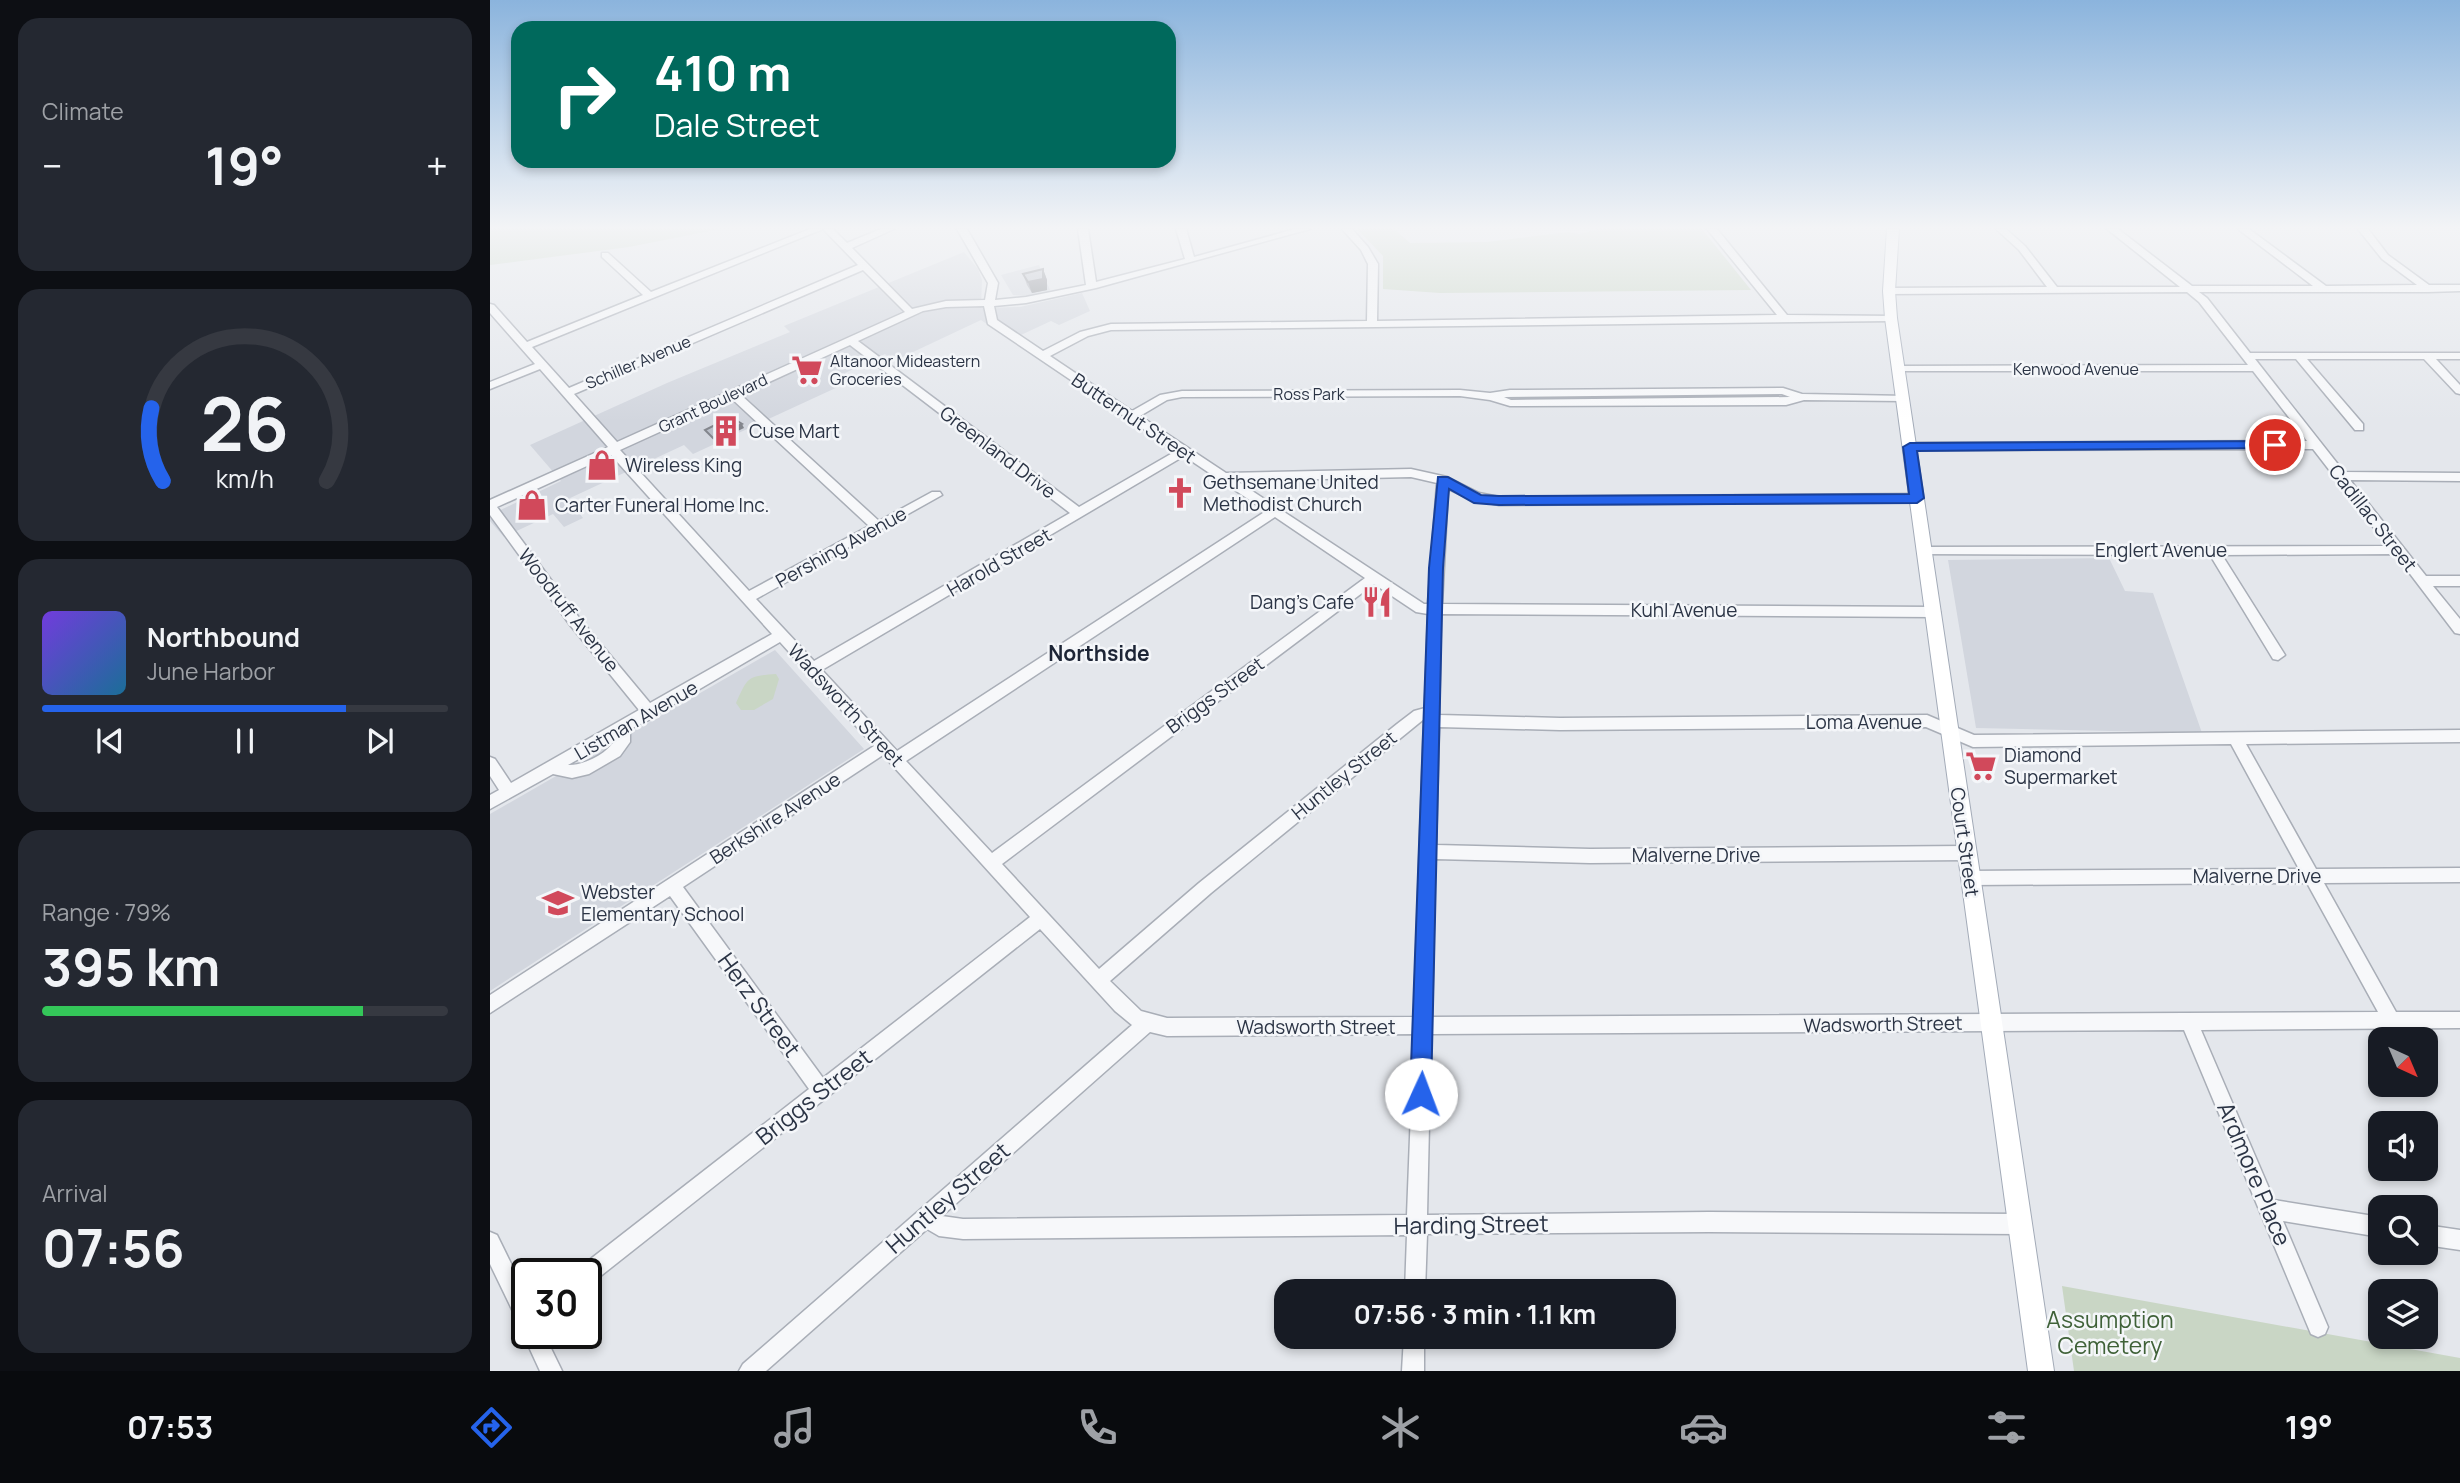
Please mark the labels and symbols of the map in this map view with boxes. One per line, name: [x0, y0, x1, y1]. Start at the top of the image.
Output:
street label: Schiller Avenue: [582, 330, 694, 394]
place label: Altanoor Mideastern Groceries: [830, 350, 980, 390]
supermarket icon: Altanoor Mideastern Groceries: [790, 353, 824, 387]
street label: Kenwood Avenue: [2013, 358, 2139, 380]
street label: Butternut Street: [1067, 367, 1201, 469]
street label: Grant Boulevard: [655, 368, 771, 438]
street label: Ross Park: [1273, 383, 1346, 405]
street label: Greenland Drive: [935, 400, 1061, 504]
building icon: Cuse Mart: [709, 414, 743, 448]
pin: [2245, 415, 2305, 475]
place label: Cuse Mart: [749, 418, 840, 444]
shop icon: Wireless King: [585, 448, 619, 482]
place label: Wireless King: [625, 452, 742, 478]
street label: Cadillac Street: [2323, 459, 2423, 577]
place label: Gethsemane United Methodist Church: [1203, 469, 1379, 517]
church icon: Gethsemane United Methodist Church: [1163, 476, 1197, 510]
shop icon: Carter Funeral Home Inc.: [515, 488, 549, 522]
place label: Carter Funeral Home Inc.: [555, 492, 769, 518]
street label: Pershing Avenue: [771, 500, 911, 594]
street label: Harold Street: [942, 522, 1056, 602]
street label: Englert Avenue: [2095, 537, 2227, 563]
street label: Woodruff Avenue: [513, 543, 625, 677]
restaurant icon: Dang's Cafe: [1360, 585, 1394, 619]
place label: Dang's Cafe: [1250, 589, 1354, 615]
street label: Kuhl Avenue: [1631, 597, 1737, 623]
street label: Wadsworth Street: [782, 638, 910, 772]
district label: Northside: [1048, 639, 1150, 667]
street label: Briggs Street: [1161, 651, 1269, 739]
street label: Listman Avenue: [570, 674, 702, 766]
street label: Loma Avenue: [1806, 709, 1922, 735]
street label: Huntley Street: [1286, 725, 1402, 825]
place label: Diamond Supermarket: [2004, 742, 2118, 790]
supermarket icon: Diamond Supermarket: [1964, 749, 1998, 783]
street label: Berkshire Avenue: [705, 766, 845, 870]
street label: Court Street: [1944, 786, 1986, 898]
street label: Malverne Drive: [1632, 842, 1760, 868]
street label: Malverne Drive: [2193, 863, 2321, 889]
place label: Webster Elementary School: [581, 879, 744, 927]
school or university icon: Webster Elementary School: [541, 886, 575, 920]
street label: Herz Street: [711, 946, 809, 1063]
street label: Wadsworth Street: [1803, 1010, 1963, 1038]
street label: Wadsworth Street: [1236, 1014, 1396, 1040]
north arrow: [2368, 1027, 2438, 1097]
street label: Briggs Street: [749, 1041, 878, 1152]
position arrow: [1384, 1057, 1458, 1131]
street label: Ardmore Place: [2210, 1097, 2300, 1250]
street label: Huntley Street: [878, 1134, 1016, 1260]
street label: Harding Street: [1393, 1207, 1549, 1241]
speed limit sign: 30: [511, 1258, 602, 1349]
park label: Assumption Cemetery: [2046, 1303, 2174, 1361]

